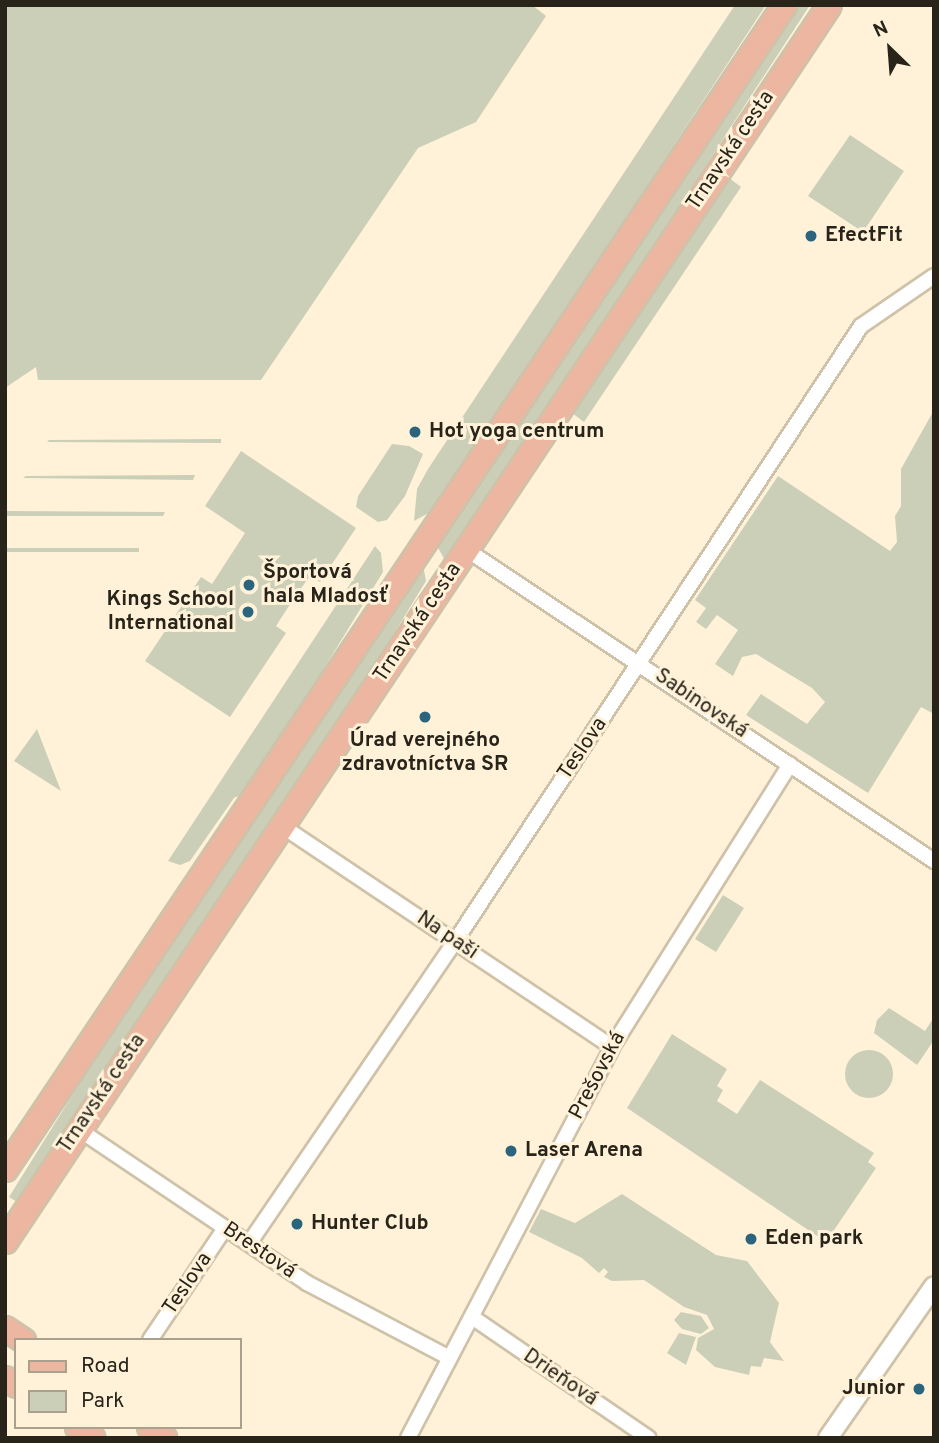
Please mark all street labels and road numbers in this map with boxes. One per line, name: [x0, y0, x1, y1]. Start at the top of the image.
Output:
street label: Trnavská cesta: [682, 86, 780, 216]
street label: Trnavská cesta: [369, 558, 467, 688]
street label: Sabinovská: [650, 664, 752, 744]
street label: Teslova: [553, 713, 613, 785]
street label: Na paši: [412, 906, 482, 966]
street label: Prešovská: [564, 1028, 632, 1124]
street label: Trnavská cesta: [53, 1029, 151, 1159]
street label: Brestová: [217, 1217, 301, 1285]
street label: Teslova: [158, 1248, 218, 1320]
street label: Drieňová: [518, 1344, 602, 1412]

